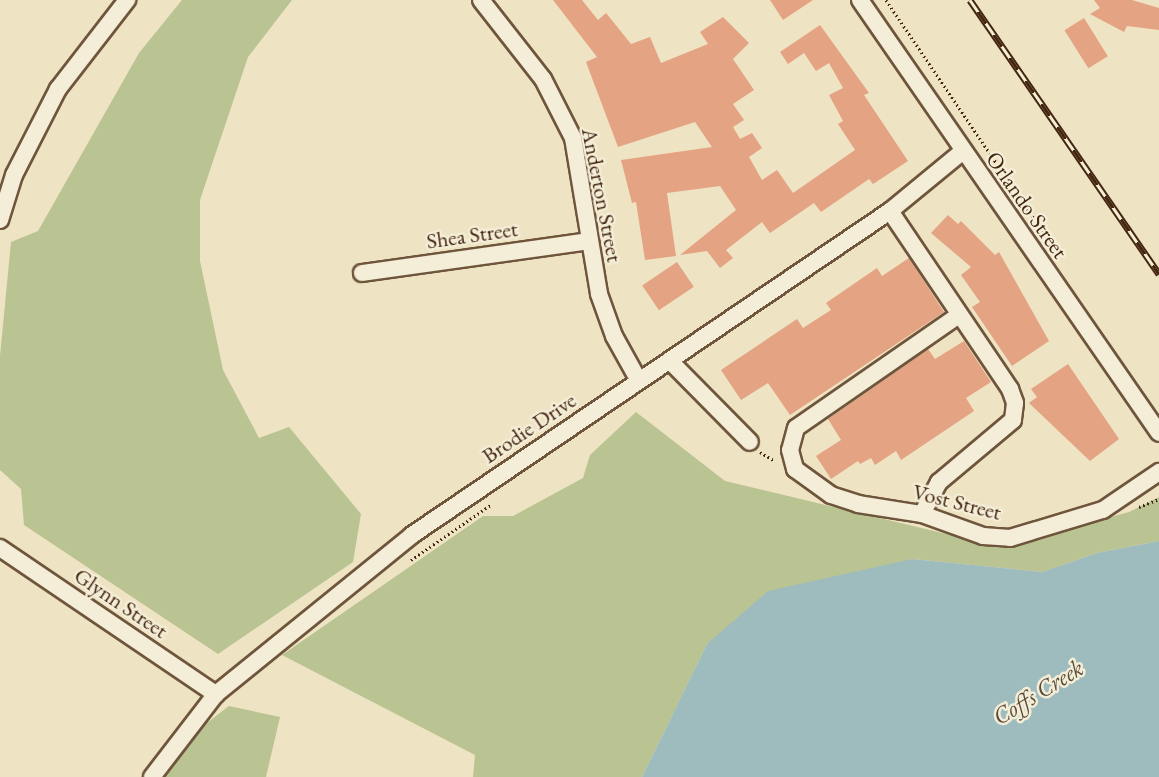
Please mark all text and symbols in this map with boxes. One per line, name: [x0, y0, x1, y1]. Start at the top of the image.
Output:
street label: Anderton Street: [576, 126, 628, 264]
street label: Orlando Street: [980, 146, 1074, 264]
street label: Shea Street: [425, 216, 519, 254]
street label: Brodie Drive: [477, 387, 581, 469]
street label: Vost Street: [910, 478, 1004, 526]
street label: Glynn Street: [69, 562, 173, 644]
water label: Coffs Creek: [987, 653, 1089, 731]

